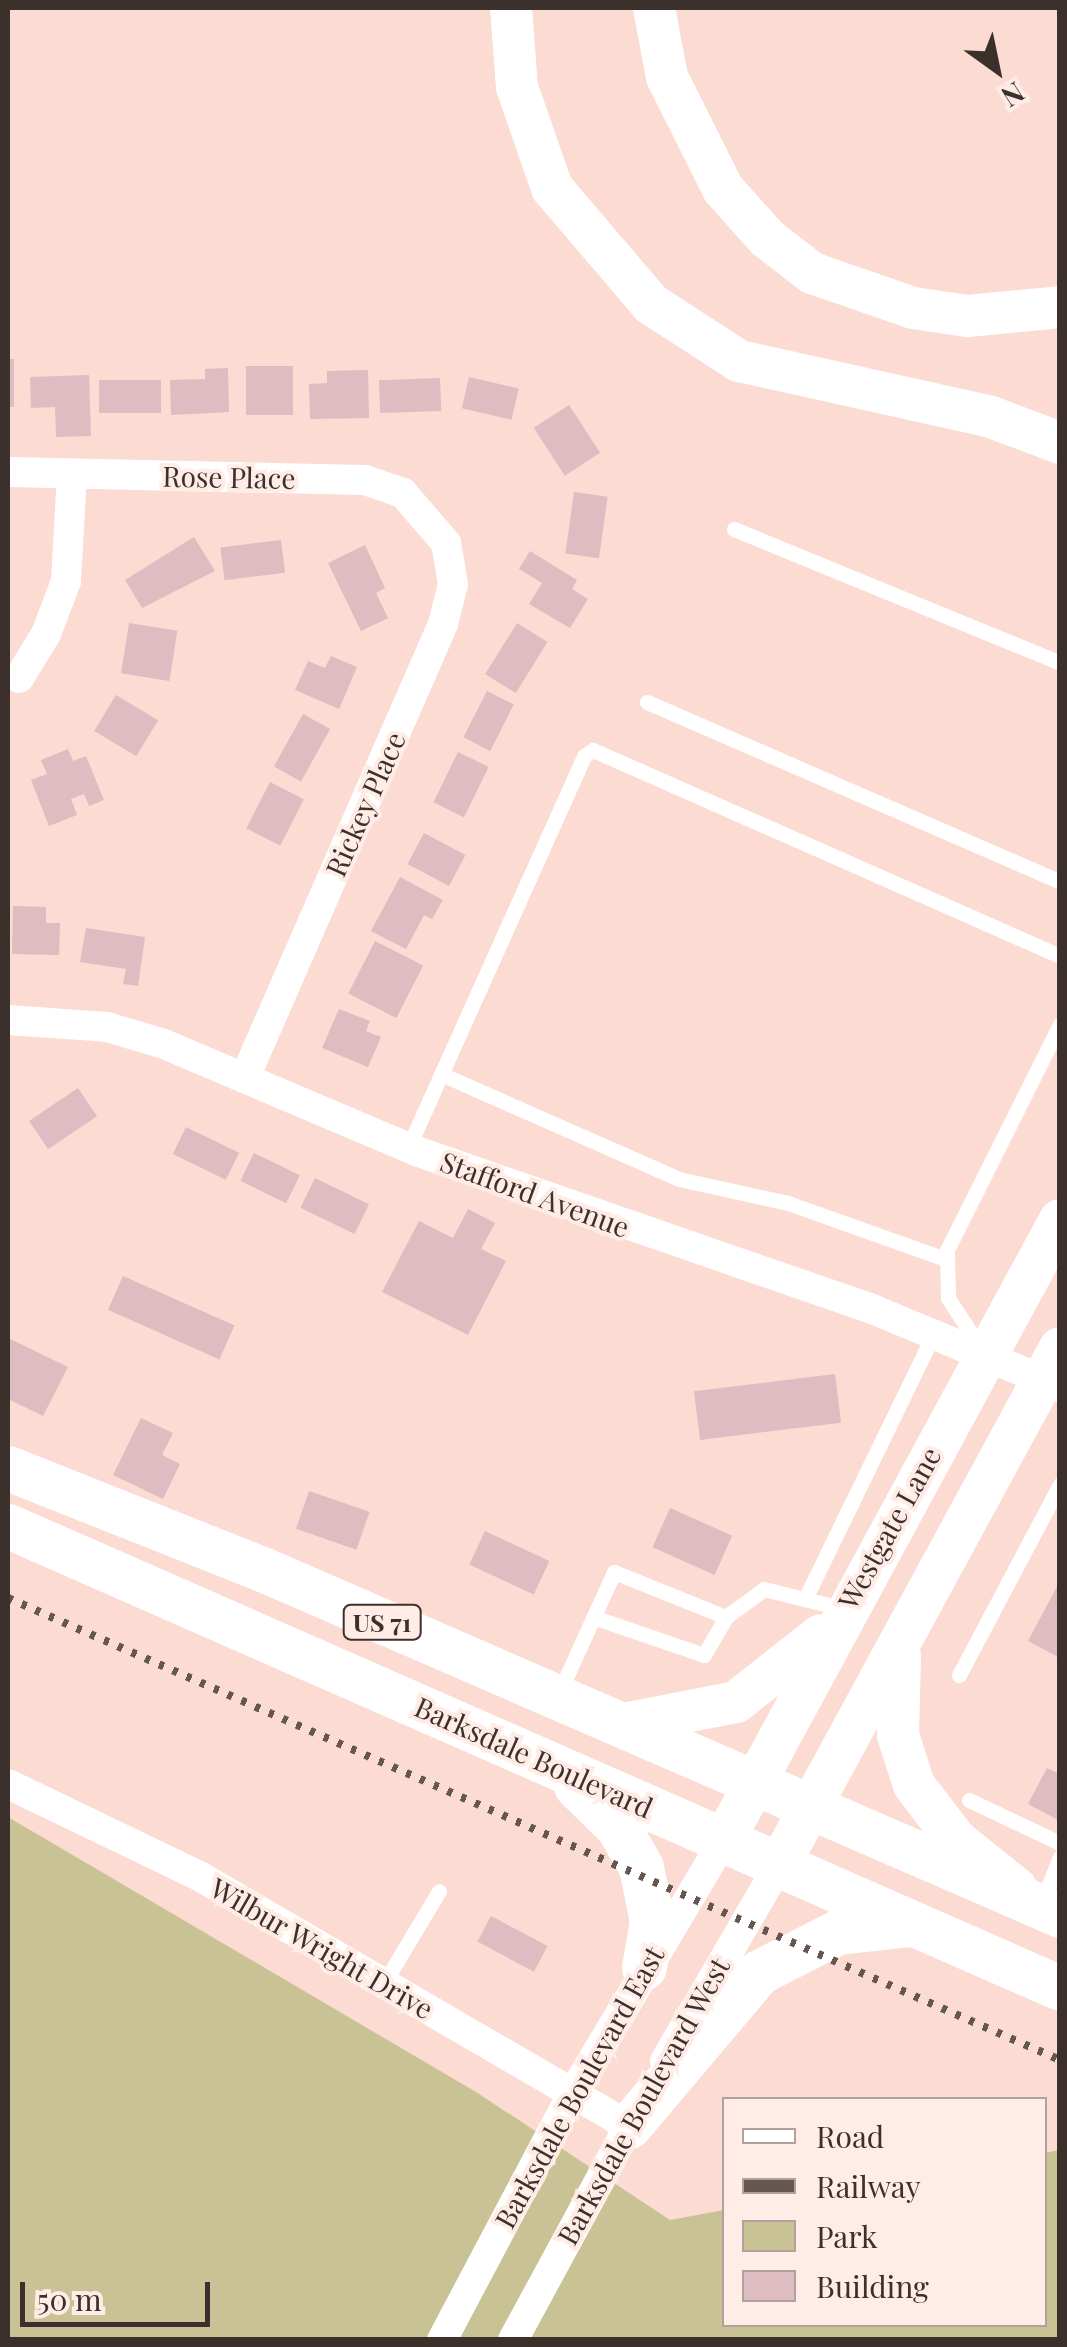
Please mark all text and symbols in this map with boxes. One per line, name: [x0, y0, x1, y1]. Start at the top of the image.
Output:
north arrow: [947, 20, 1047, 120]
text: N: [995, 75, 1032, 117]
street label: Rose Place: [162, 459, 296, 495]
street label: Rickey Place: [318, 726, 412, 882]
street label: Stafford Avenue: [435, 1144, 635, 1244]
street label: Westgate Lane: [831, 1441, 947, 1615]
road number: US 71: [342, 1602, 422, 1642]
street label: Barksdale Boulevard: [410, 1689, 658, 1825]
street label: Wilbur Wright Drive: [204, 1870, 440, 2026]
street label: Barksdale Boulevard East: [487, 1940, 671, 2234]
street label: Barksdale Boulevard West: [550, 1951, 736, 2251]
legend: [722, 2097, 1047, 2327]
text: Road: [816, 2116, 884, 2156]
text: Railway: [816, 2166, 921, 2206]
text: Park: [816, 2216, 878, 2256]
scale bar: [25, 2262, 215, 2324]
text: Building: [816, 2266, 929, 2306]
text: 50 m: [37, 2279, 102, 2319]

